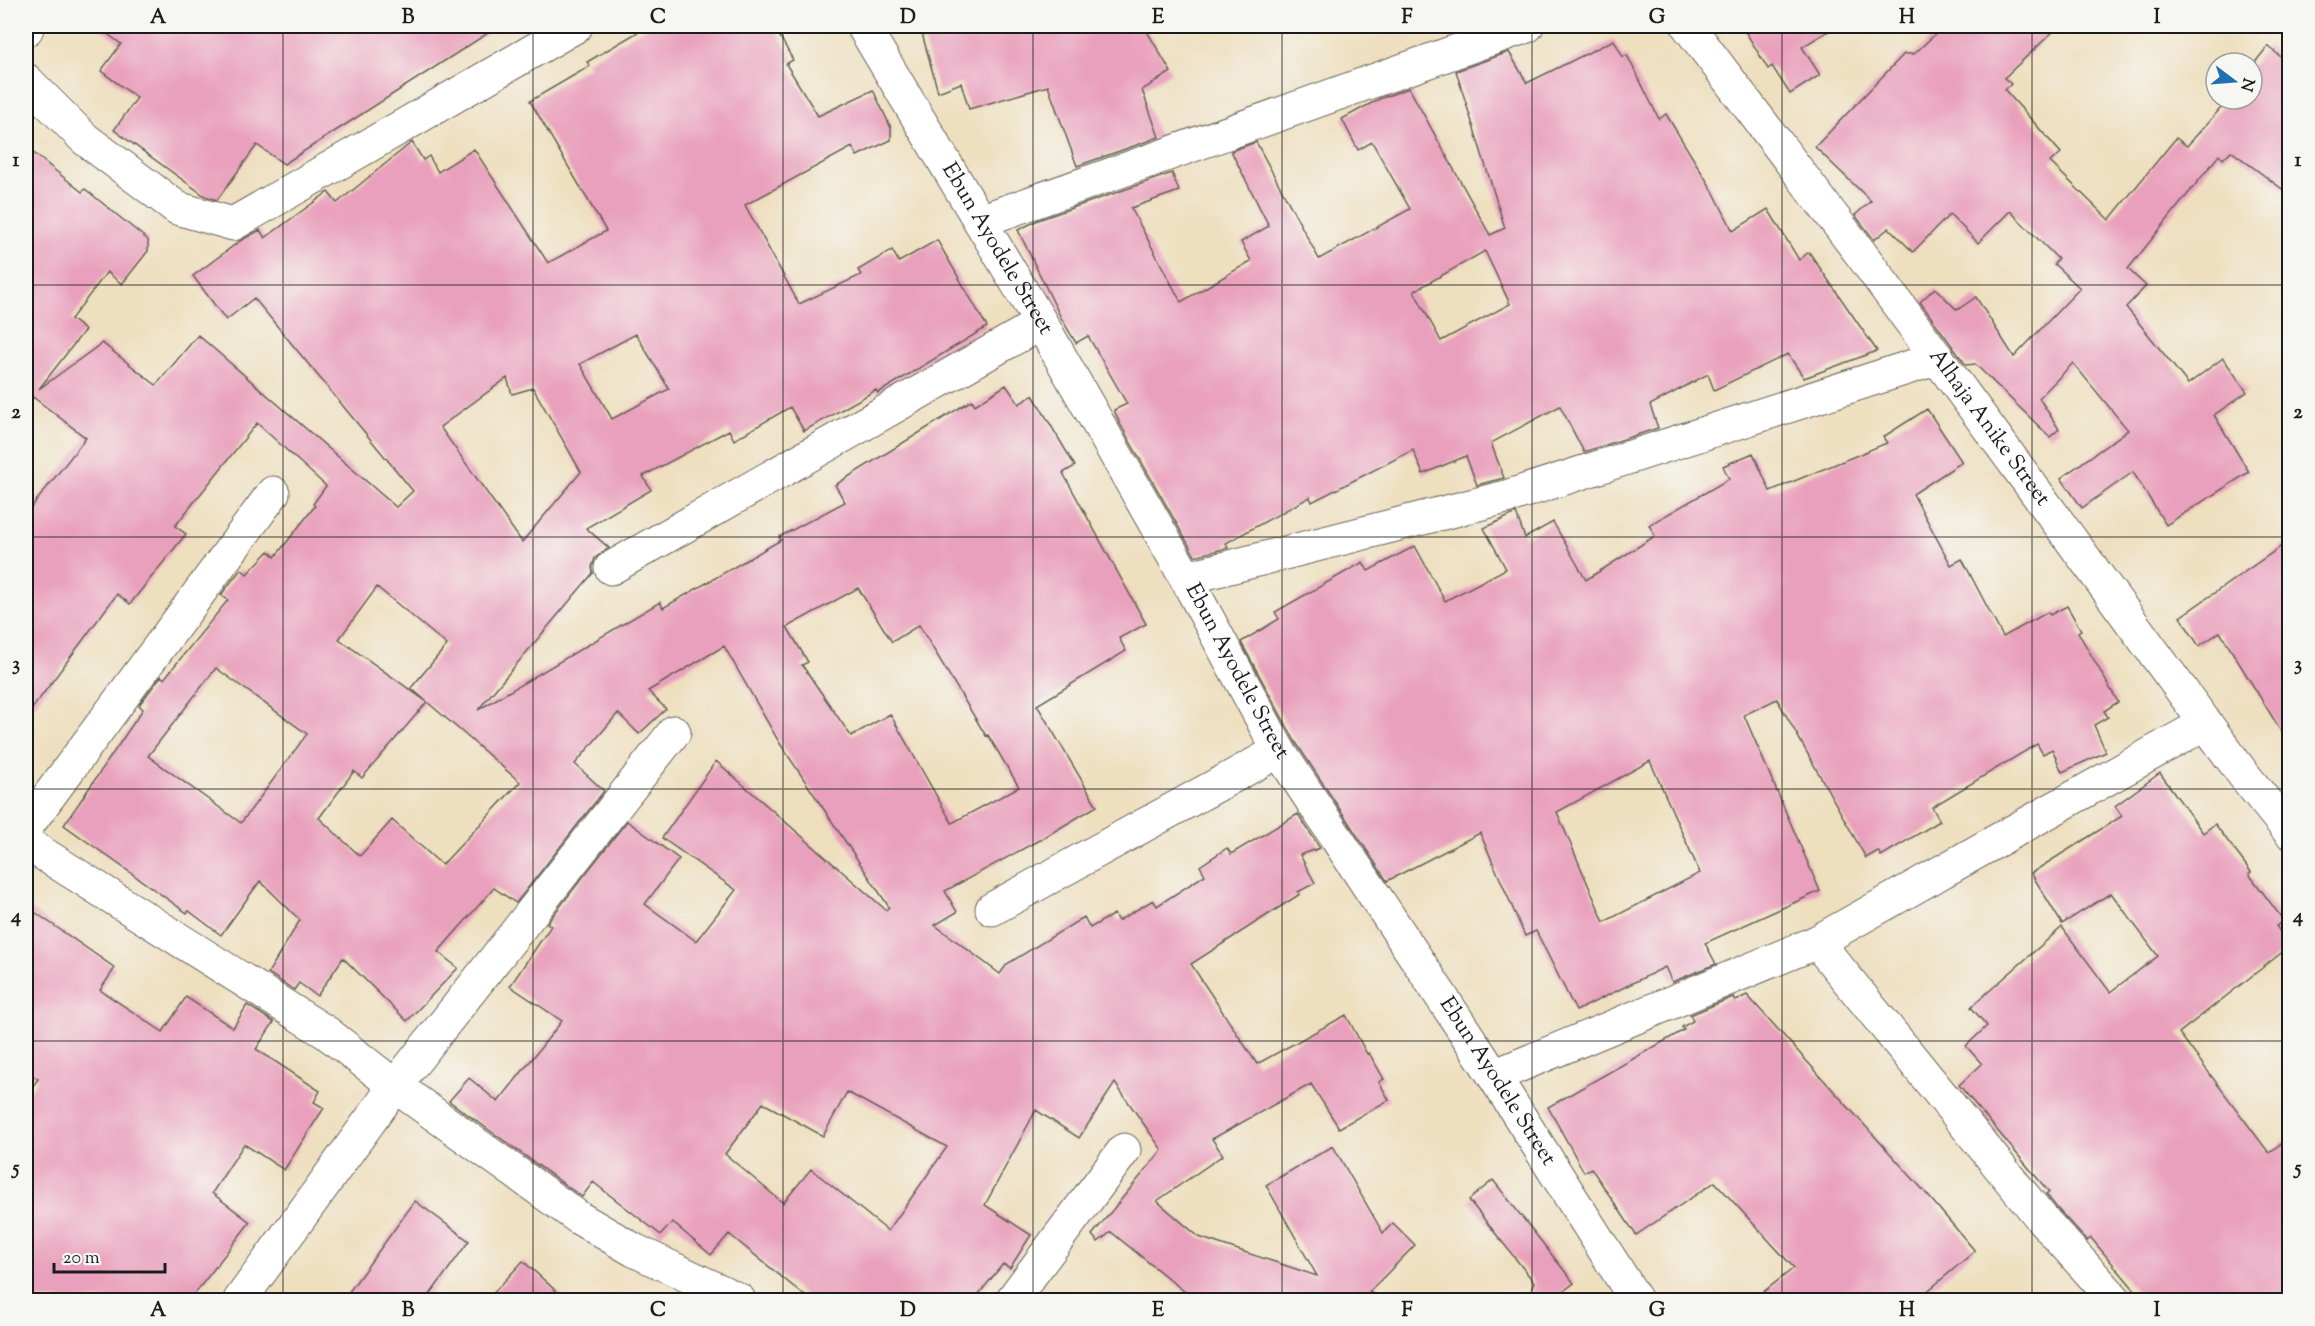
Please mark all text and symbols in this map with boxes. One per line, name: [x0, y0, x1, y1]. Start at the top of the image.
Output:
text: A: [150, 4, 167, 33]
text: B: [402, 4, 415, 33]
text: C: [650, 4, 666, 33]
text: D: [900, 4, 916, 33]
text: E: [1152, 4, 1165, 33]
text: F: [1401, 4, 1413, 33]
text: G: [1649, 4, 1666, 33]
text: H: [1899, 4, 1915, 33]
text: I: [2154, 4, 2161, 33]
north arrow: [2204, 51, 2264, 111]
text: N: [2233, 75, 2259, 94]
text: 1: [13, 147, 20, 176]
text: 1: [2295, 147, 2302, 176]
street label: Ebun Ayodele Street: [933, 157, 1061, 341]
street label: Alhaja Anike Street: [1920, 343, 2058, 514]
text: 2: [11, 399, 21, 428]
text: 2: [2293, 399, 2303, 428]
street label: Ebun Ayodele Street: [1176, 578, 1297, 767]
text: 3: [12, 651, 20, 680]
text: 3: [2294, 651, 2302, 680]
text: 4: [10, 903, 21, 932]
text: 4: [2292, 903, 2303, 932]
street label: Ebun Ayodele Street: [1430, 991, 1563, 1173]
text: 5: [11, 1155, 20, 1184]
text: 5: [2293, 1155, 2302, 1184]
scale bar: [54, 1236, 165, 1274]
text: 20 m: [63, 1246, 100, 1272]
text: A: [150, 1297, 167, 1326]
text: B: [402, 1297, 415, 1326]
text: C: [650, 1297, 666, 1326]
text: D: [900, 1297, 916, 1326]
text: E: [1152, 1297, 1165, 1326]
text: F: [1401, 1297, 1413, 1326]
text: G: [1649, 1297, 1666, 1326]
text: H: [1899, 1297, 1915, 1326]
text: I: [2154, 1297, 2161, 1326]

